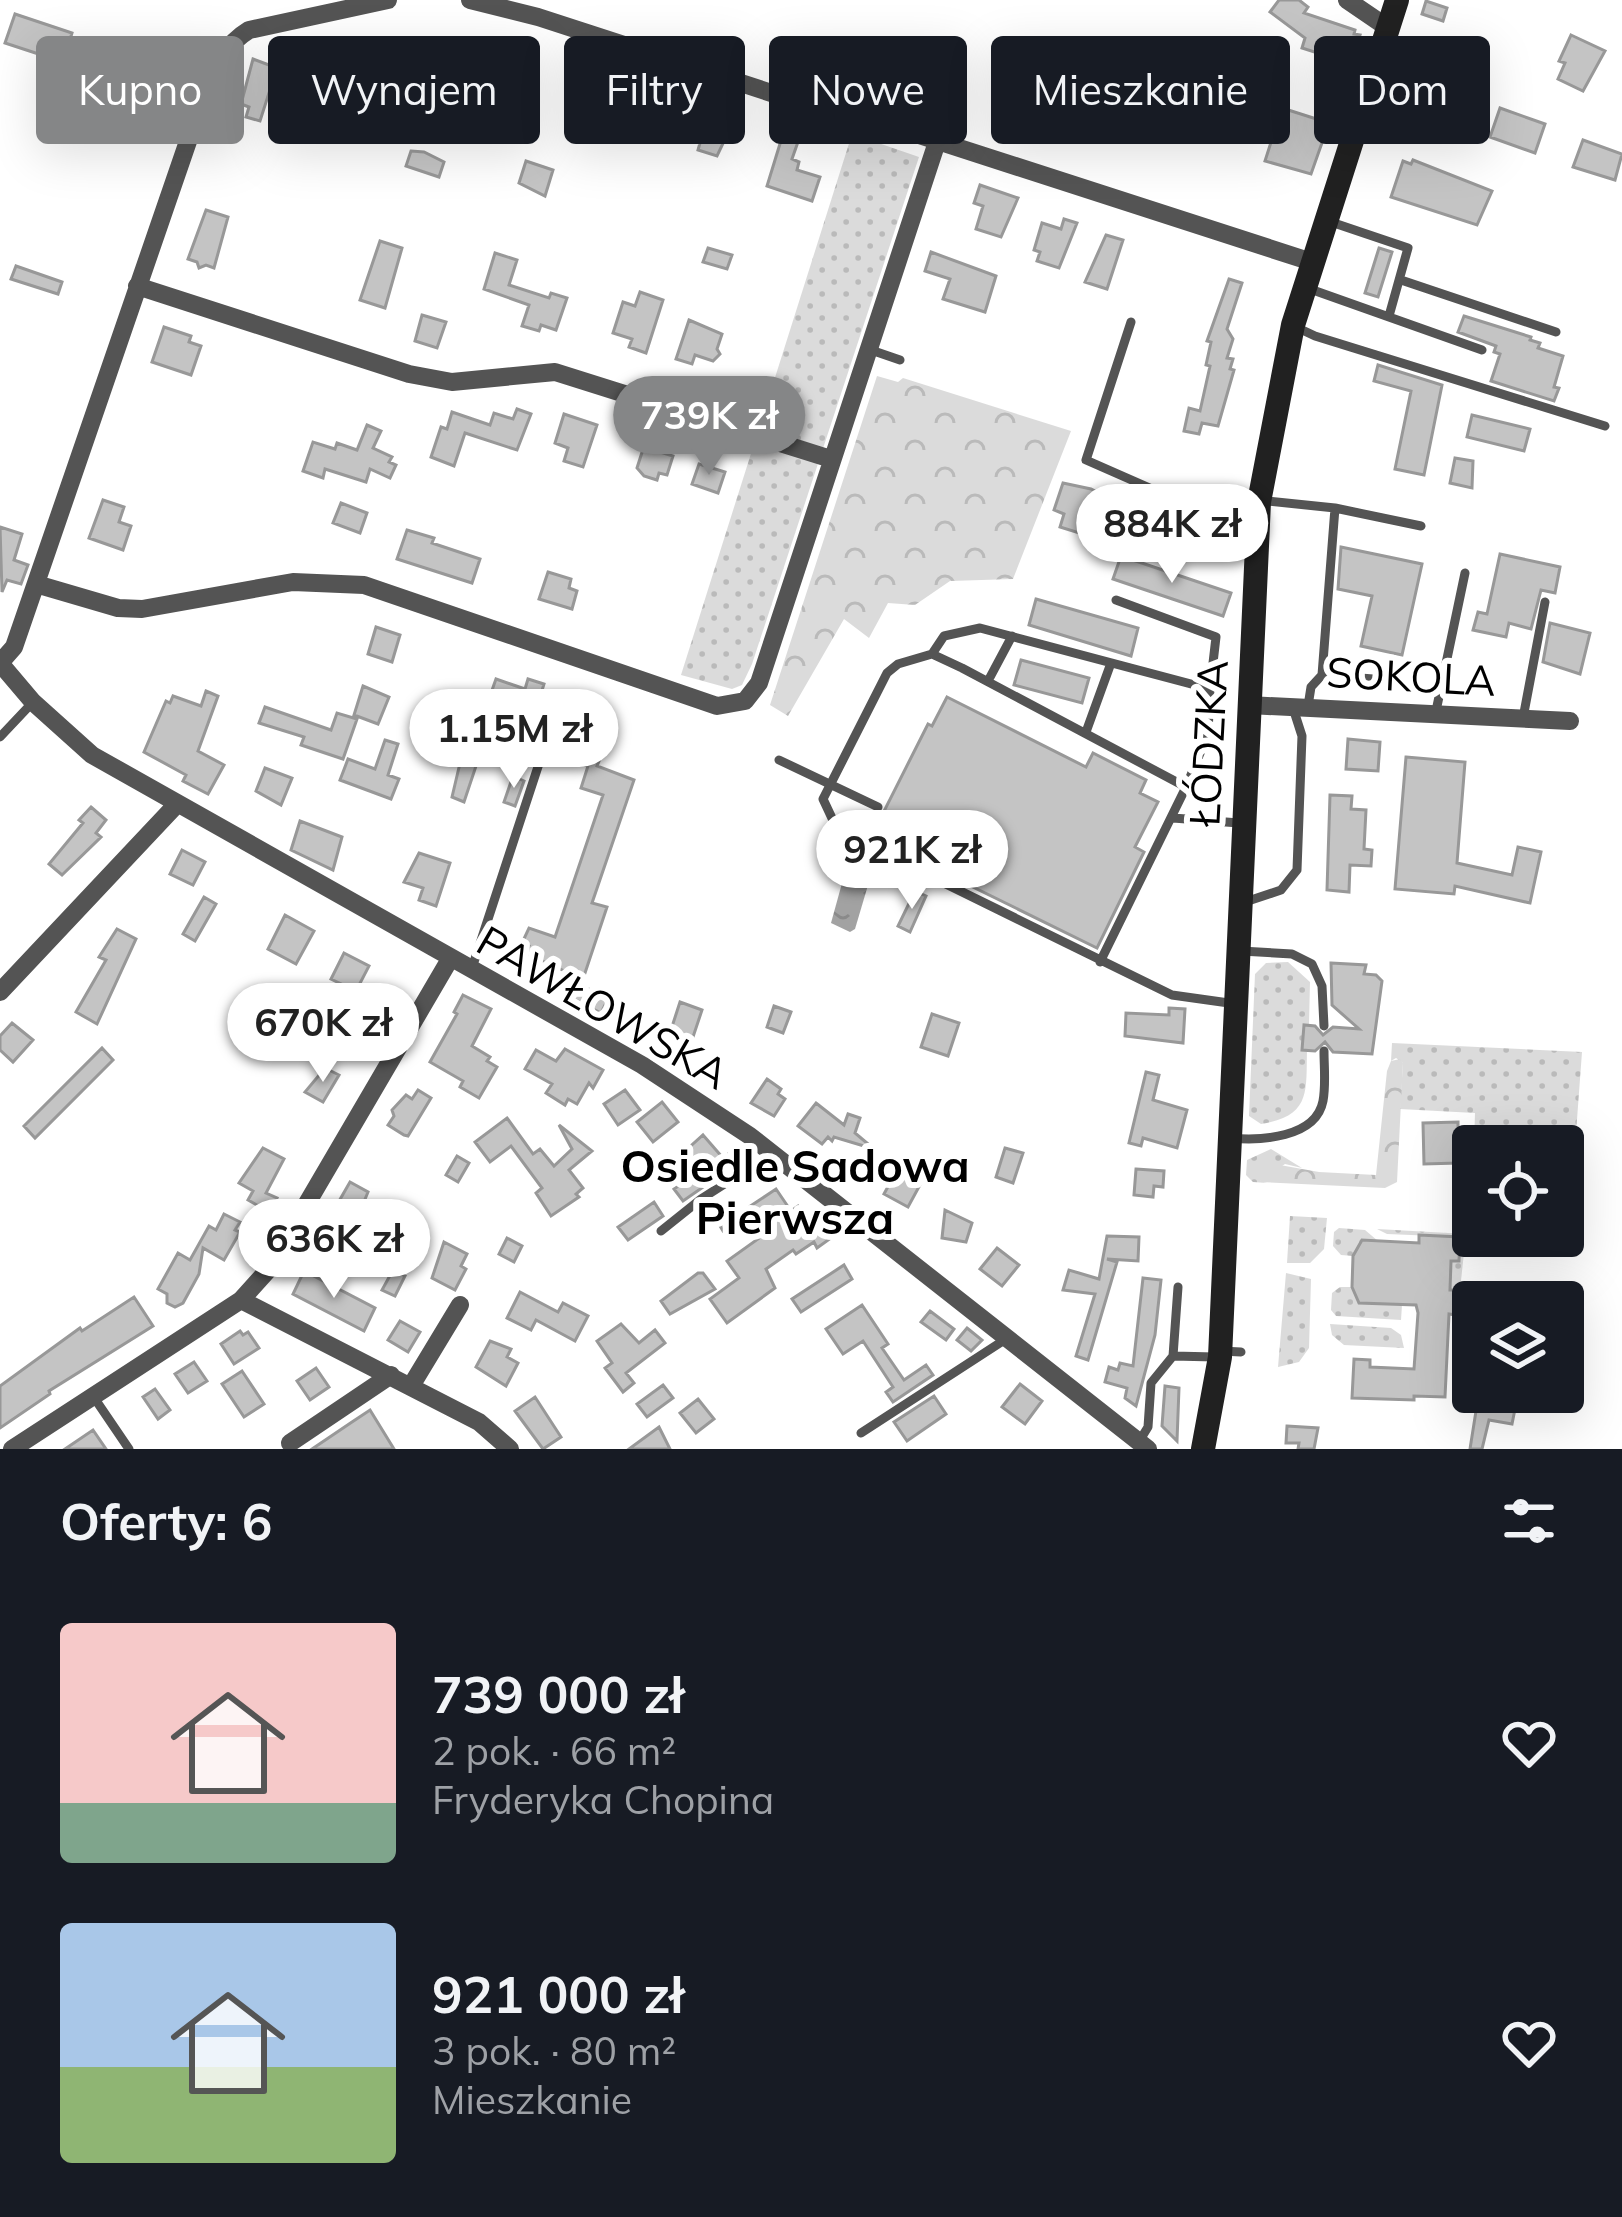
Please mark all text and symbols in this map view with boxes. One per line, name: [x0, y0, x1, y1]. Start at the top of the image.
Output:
chip: Kupno: [36, 36, 244, 144]
chip: Wynajem: [268, 36, 540, 144]
chip: Filtry: [564, 36, 745, 144]
chip: Nowe: [769, 36, 967, 144]
chip: Mieszkanie: [991, 36, 1290, 144]
chip: Dom: [1314, 36, 1490, 144]
pin: 739K zł: [598, 376, 820, 478]
text: 739K zł: [640, 390, 778, 439]
pin: 884K zł: [1061, 484, 1283, 586]
text: 884K zł: [1103, 498, 1241, 547]
street label: SOKOLA: [1325, 645, 1497, 707]
street label: ŁÓDZKA: [1177, 659, 1239, 828]
pin: 1.15M zł: [390, 689, 638, 791]
text: 1.15M zł: [436, 703, 592, 752]
pin: 921K zł: [801, 810, 1023, 912]
text: 921K zł: [843, 824, 981, 873]
street label: PAWŁOWSKA: [468, 914, 738, 1100]
pin: 670K zł: [212, 983, 434, 1085]
text: 670K zł: [254, 997, 392, 1046]
map controls: [1452, 1125, 1584, 1413]
button: locate: [1452, 1125, 1584, 1257]
district label: Osiedle Sadowa Pierwsza: [620, 1137, 970, 1245]
pin: 636K zł: [223, 1199, 445, 1301]
text: 636K zł: [265, 1213, 403, 1262]
button: layers: [1452, 1281, 1584, 1413]
icon: filters: [1496, 1488, 1562, 1554]
text: Oferty: 6: [60, 1489, 272, 1553]
text: 739 000 zł: [432, 1662, 684, 1726]
icon: home: [156, 1671, 300, 1815]
icon: heart: [1496, 1710, 1562, 1776]
text: 2 pok. · 66 m²: [432, 1726, 676, 1775]
text: Fryderyka Chopina: [432, 1775, 774, 1824]
text: 921 000 zł: [432, 1962, 684, 2026]
icon: home: [156, 1971, 300, 2115]
icon: heart: [1496, 2010, 1562, 2076]
text: 3 pok. · 80 m²: [432, 2026, 676, 2075]
text: Mieszkanie: [432, 2075, 632, 2124]

